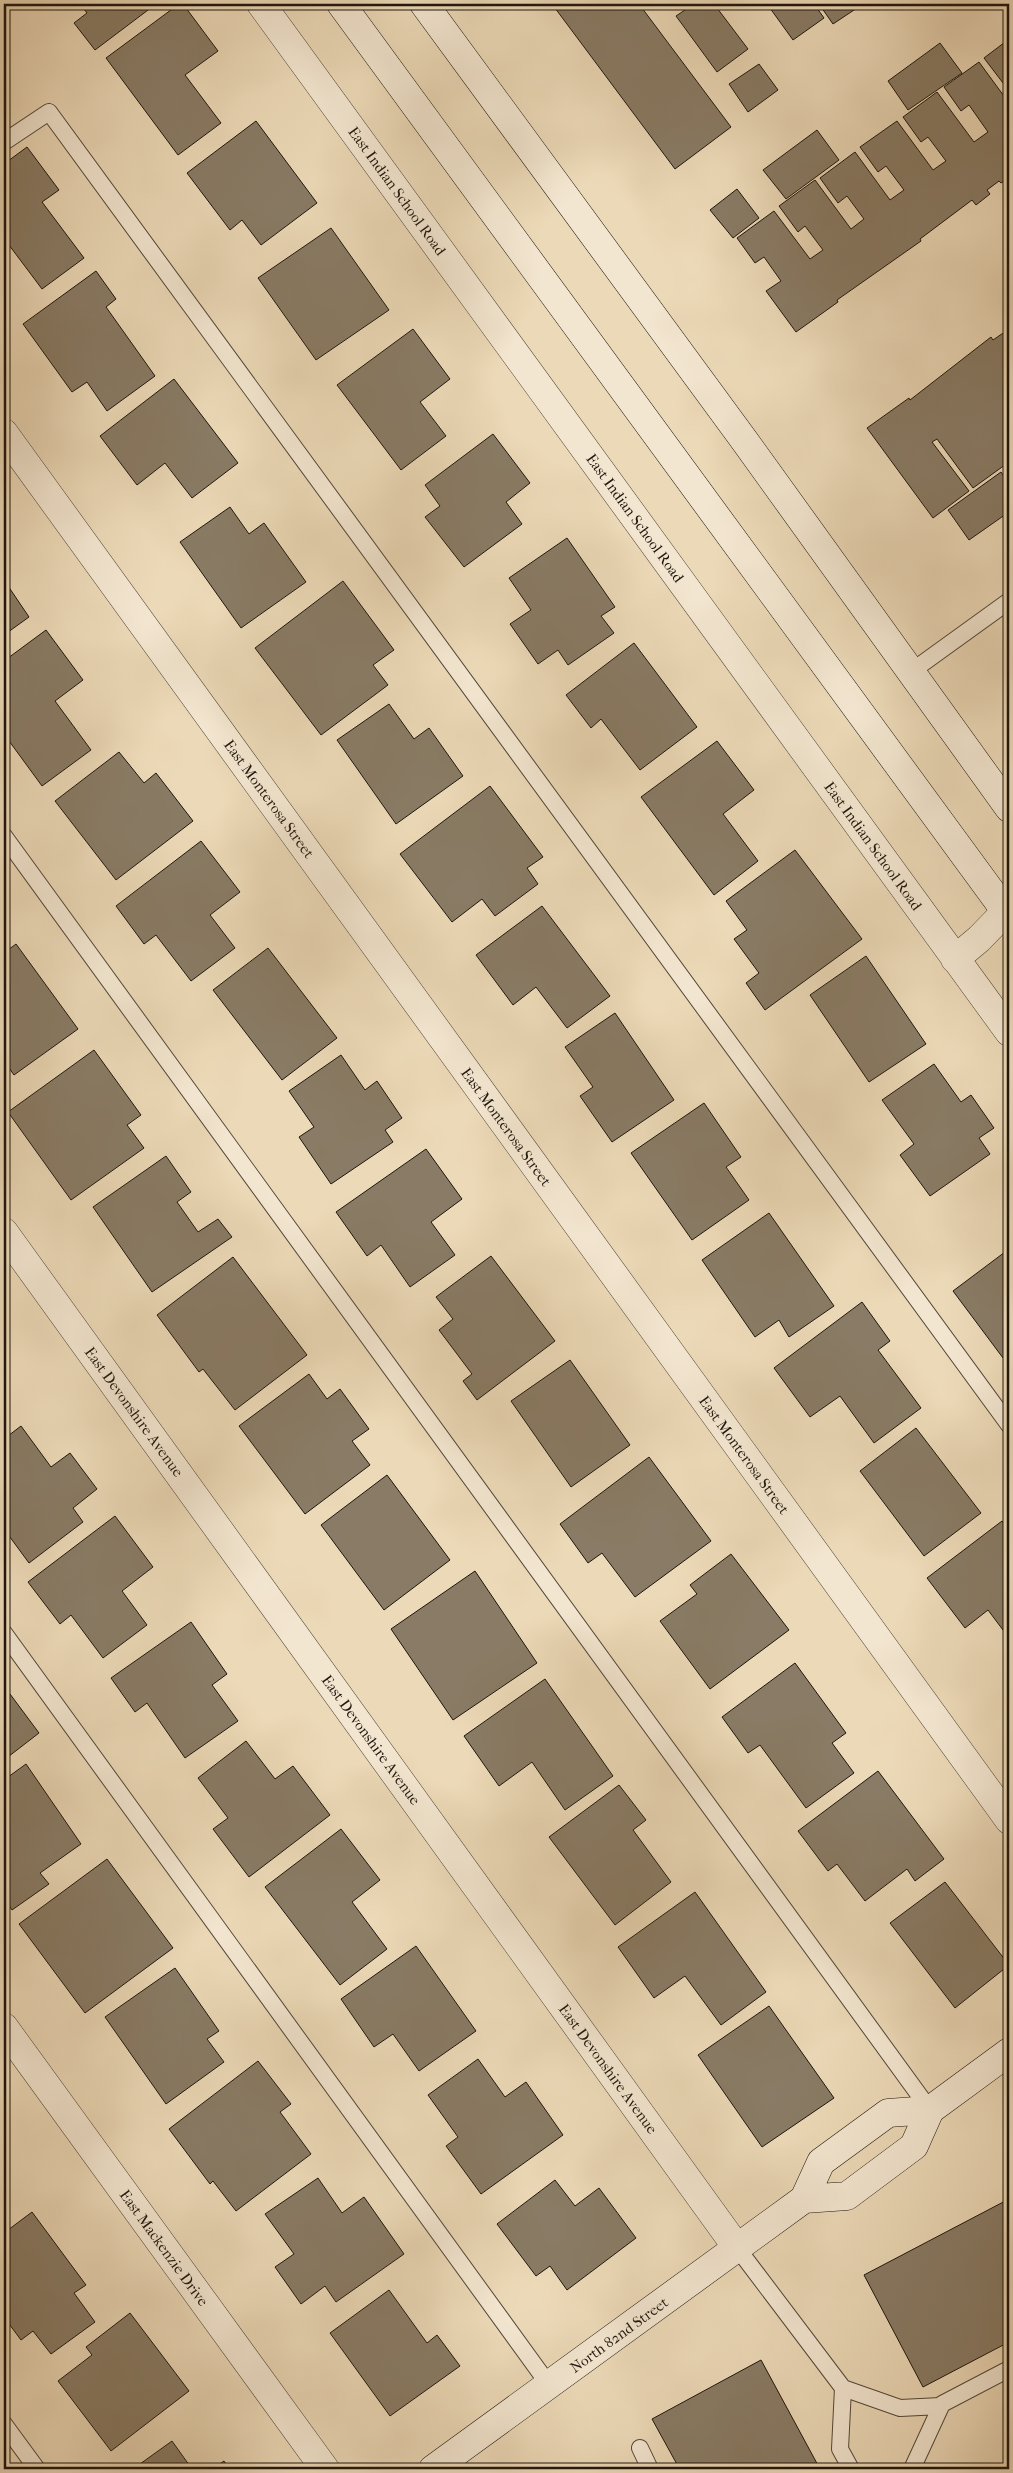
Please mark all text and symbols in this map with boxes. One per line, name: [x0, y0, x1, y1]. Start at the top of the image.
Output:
street label: East Indian School Road: [344, 123, 450, 260]
street label: East Indian School Road: [582, 450, 688, 587]
street label: East Monterosa Street: [220, 736, 318, 862]
street label: East Indian School Road: [820, 778, 926, 915]
street label: East Monterosa Street: [457, 1064, 555, 1190]
street label: East Devonshire Avenue: [81, 1344, 187, 1481]
street label: East Monterosa Street: [695, 1392, 793, 1518]
street label: East Devonshire Avenue: [318, 1672, 424, 1809]
street label: East Devonshire Avenue: [555, 2001, 661, 2138]
street label: East Mackenzie Drive: [116, 2186, 213, 2310]
street label: North 82nd Street: [566, 2293, 672, 2377]

